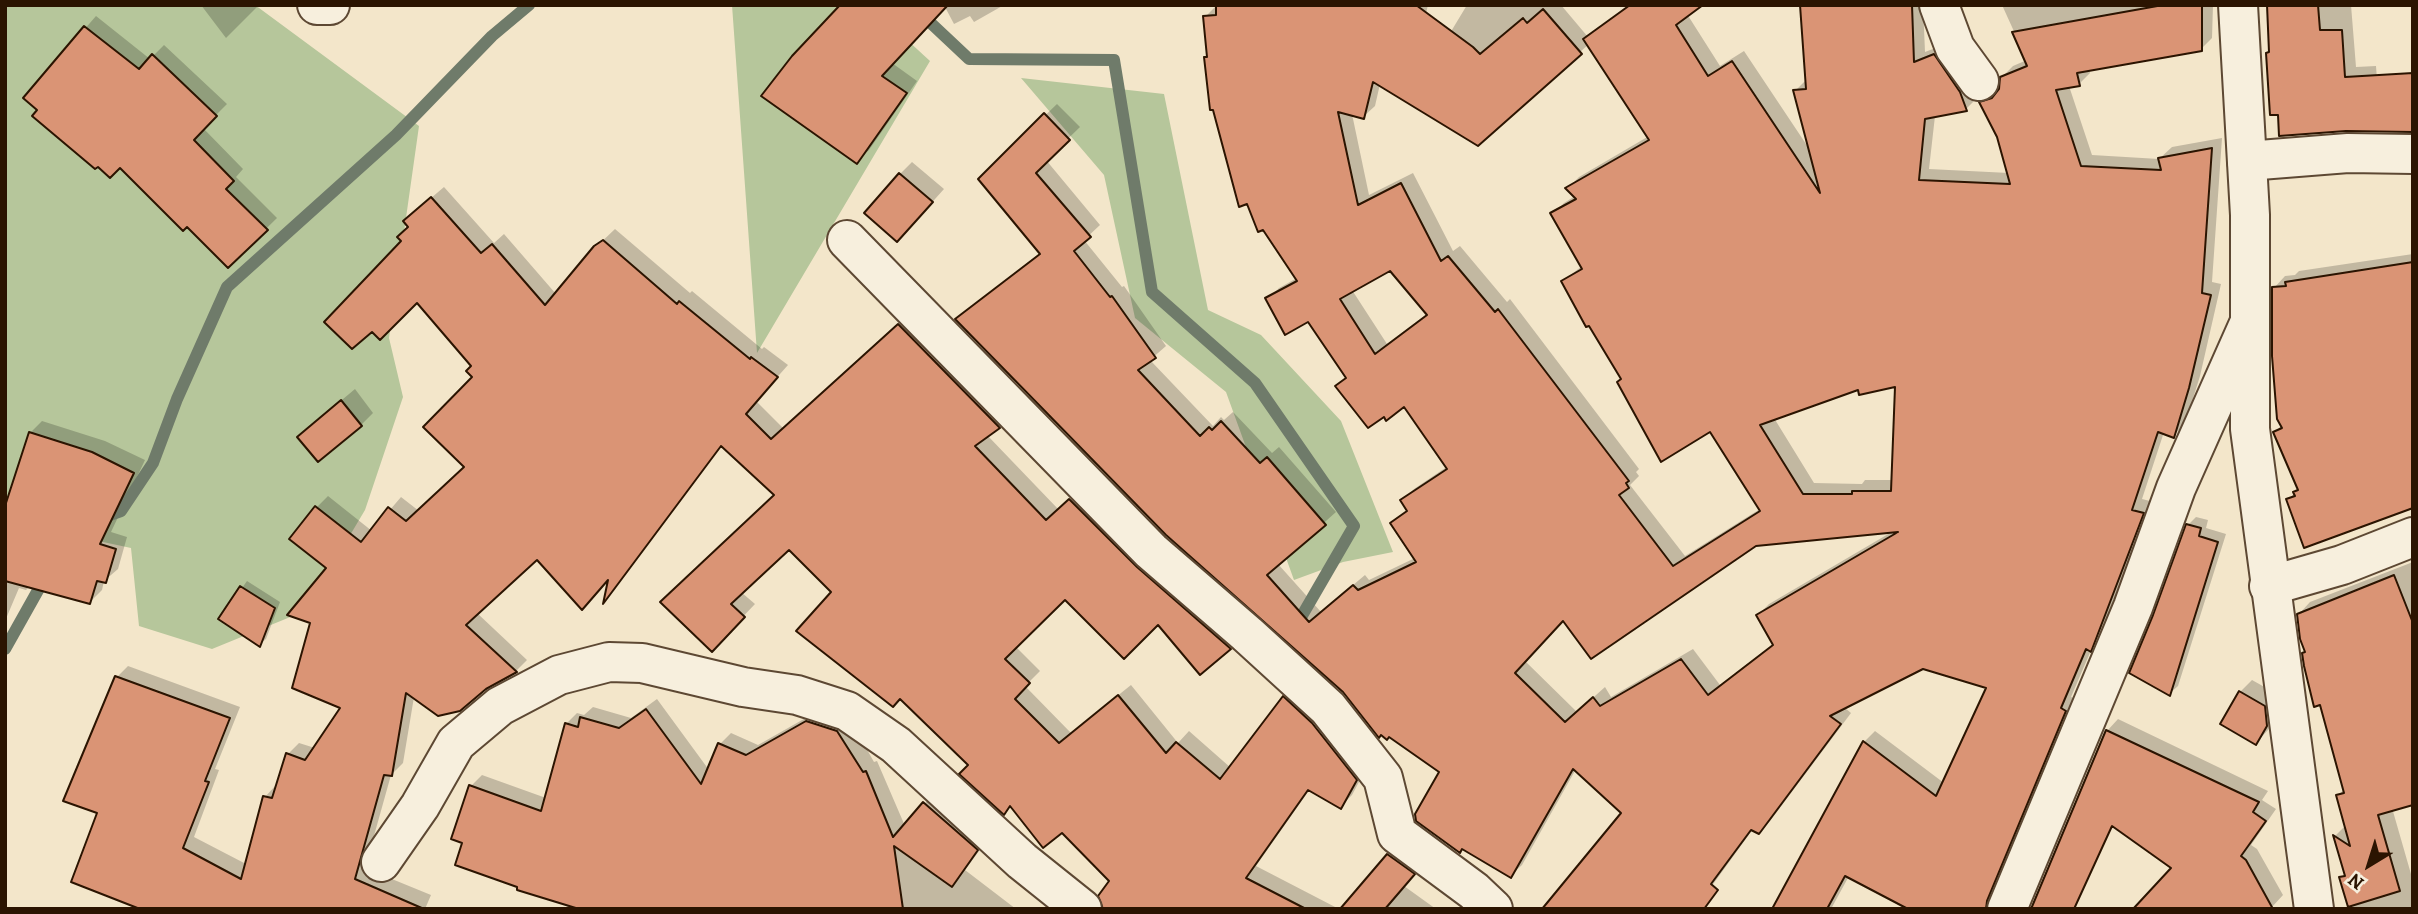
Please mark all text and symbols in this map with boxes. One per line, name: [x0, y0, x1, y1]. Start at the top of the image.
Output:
north arrow: [2334, 830, 2404, 900]
text: N: [2343, 867, 2370, 896]

